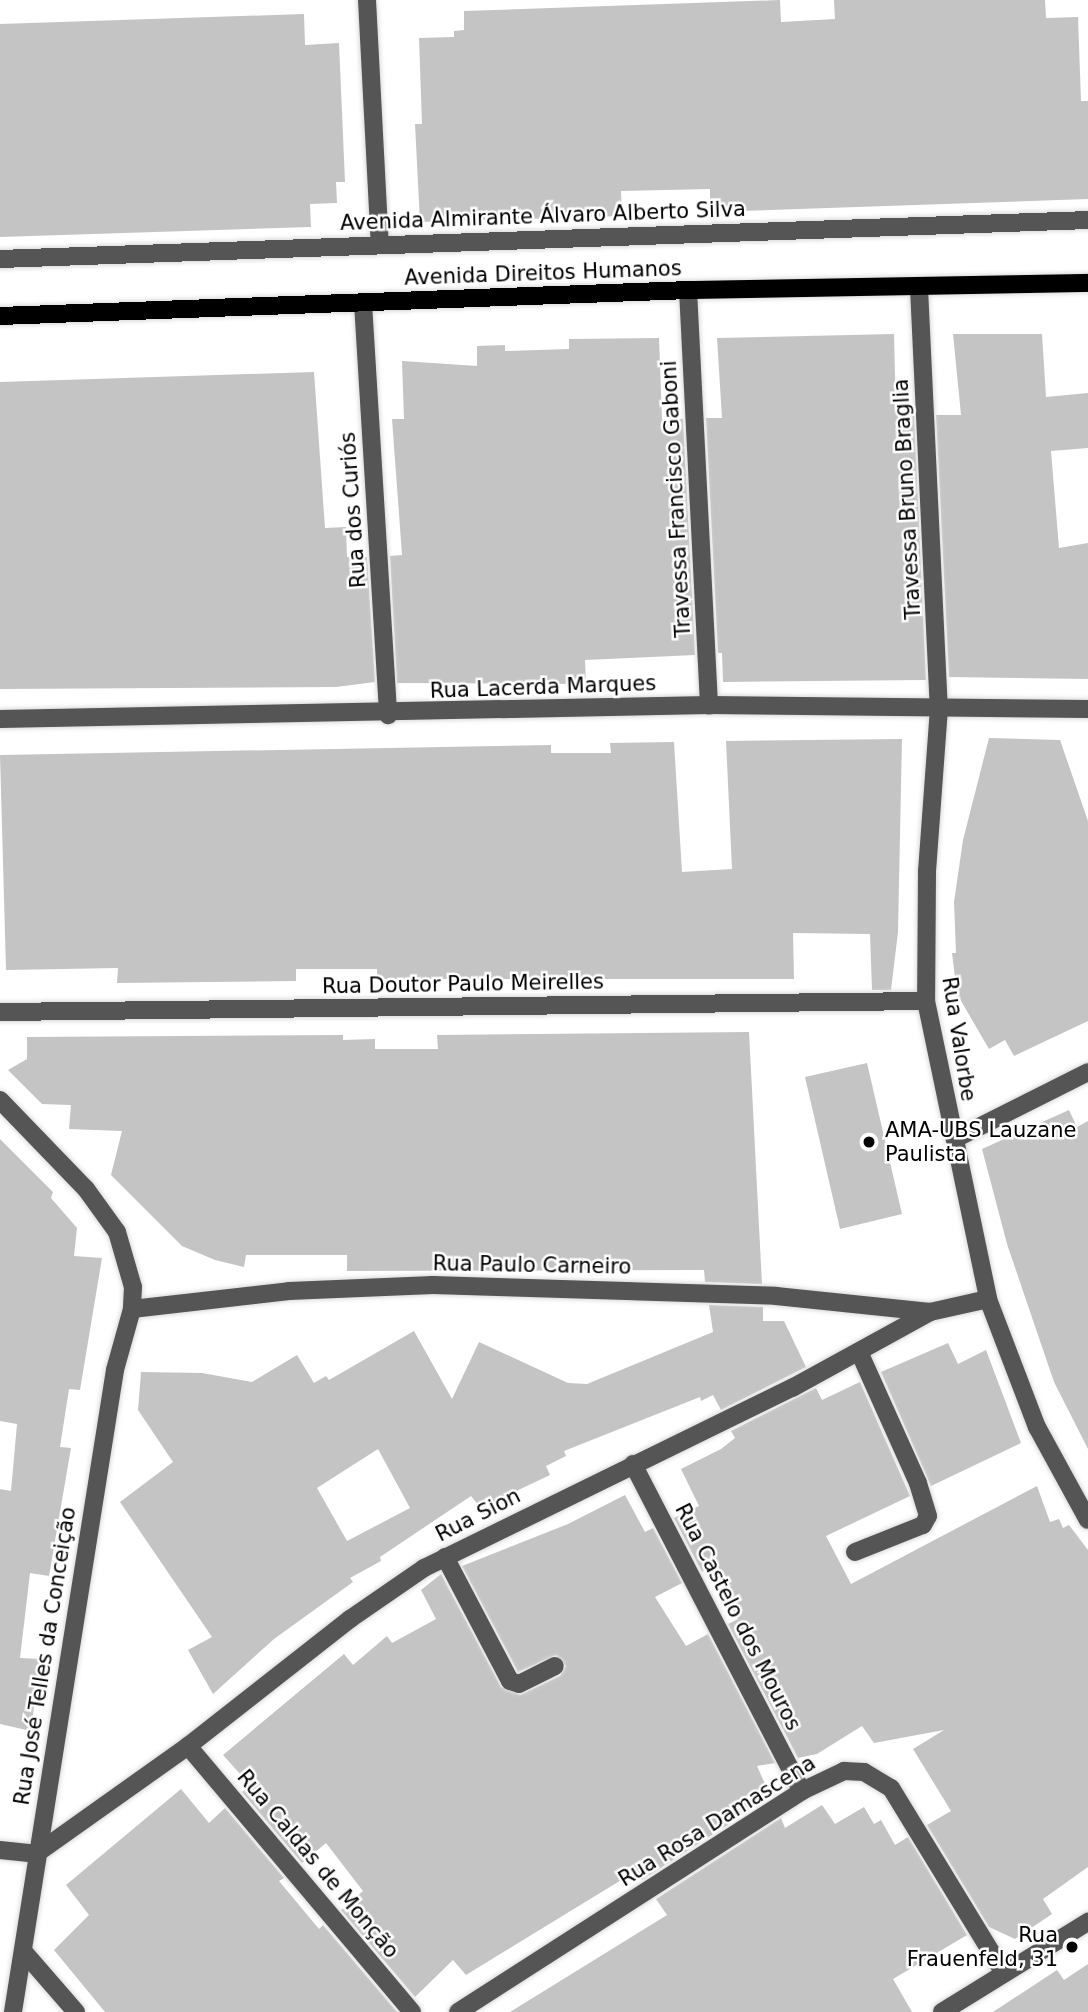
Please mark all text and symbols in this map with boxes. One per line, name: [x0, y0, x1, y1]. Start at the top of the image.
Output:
street label: Avenida Almirante Álvaro Alberto Silva: [340, 196, 746, 236]
street label: Avenida Direitos Humanos: [404, 256, 682, 290]
street label: Travessa Francisco Gaboni: [656, 360, 696, 638]
street label: Travessa Bruno Braglia: [888, 378, 926, 620]
street label: Rua dos Curiós: [335, 431, 371, 589]
street label: Rua Lacerda Marques: [429, 670, 657, 704]
street label: Rua Doutor Paulo Meirelles: [322, 969, 604, 999]
street label: Rua Valorbe: [937, 975, 981, 1103]
place label: AMA-UBS Lauzane Paulista: [885, 1117, 1076, 1167]
marker: AMA-UBS Lauzane Paulista: [859, 1132, 879, 1152]
street label: Rua Paulo Carneiro: [432, 1251, 632, 1279]
street label: Rua Sion: [431, 1483, 525, 1547]
street label: Rua Castelo dos Mouros: [670, 1499, 806, 1735]
street label: Rua José Telles da Conceição: [9, 1505, 81, 1807]
street label: Rua Rosa Damascena: [614, 1750, 820, 1892]
street label: Rua Caldas de Monção: [232, 1765, 404, 1963]
place label: Rua Frauenfeld, 31: [907, 1922, 1058, 1972]
marker: Rua Frauenfeld, 31: [1064, 1939, 1080, 1955]

